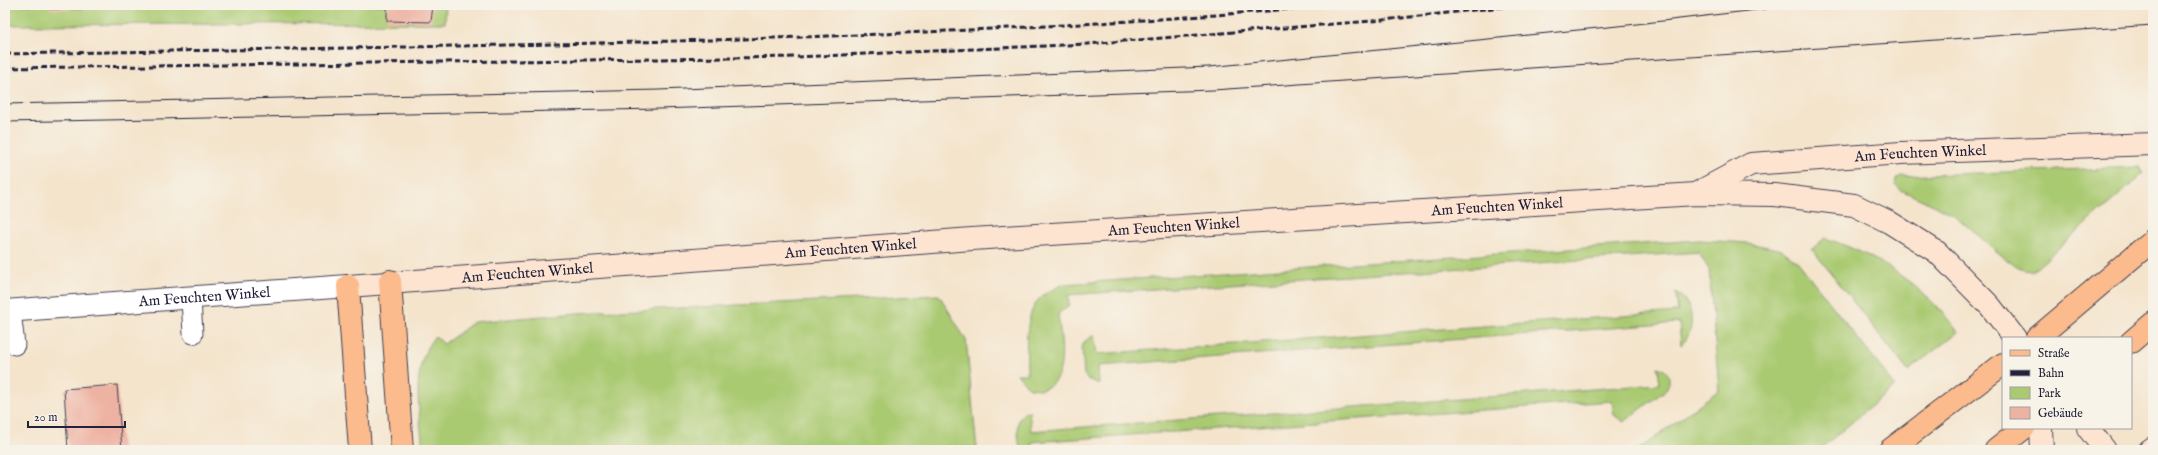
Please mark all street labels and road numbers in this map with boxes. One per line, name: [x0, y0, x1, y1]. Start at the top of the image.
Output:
street label: Am Feuchten Winkel: [1853, 140, 1988, 166]
street label: Am Feuchten Winkel: [1430, 193, 1565, 220]
street label: Am Feuchten Winkel: [1106, 213, 1241, 240]
street label: Am Feuchten Winkel: [783, 234, 918, 263]
street label: Am Feuchten Winkel: [460, 258, 595, 287]
street label: Am Feuchten Winkel: [137, 282, 272, 311]

